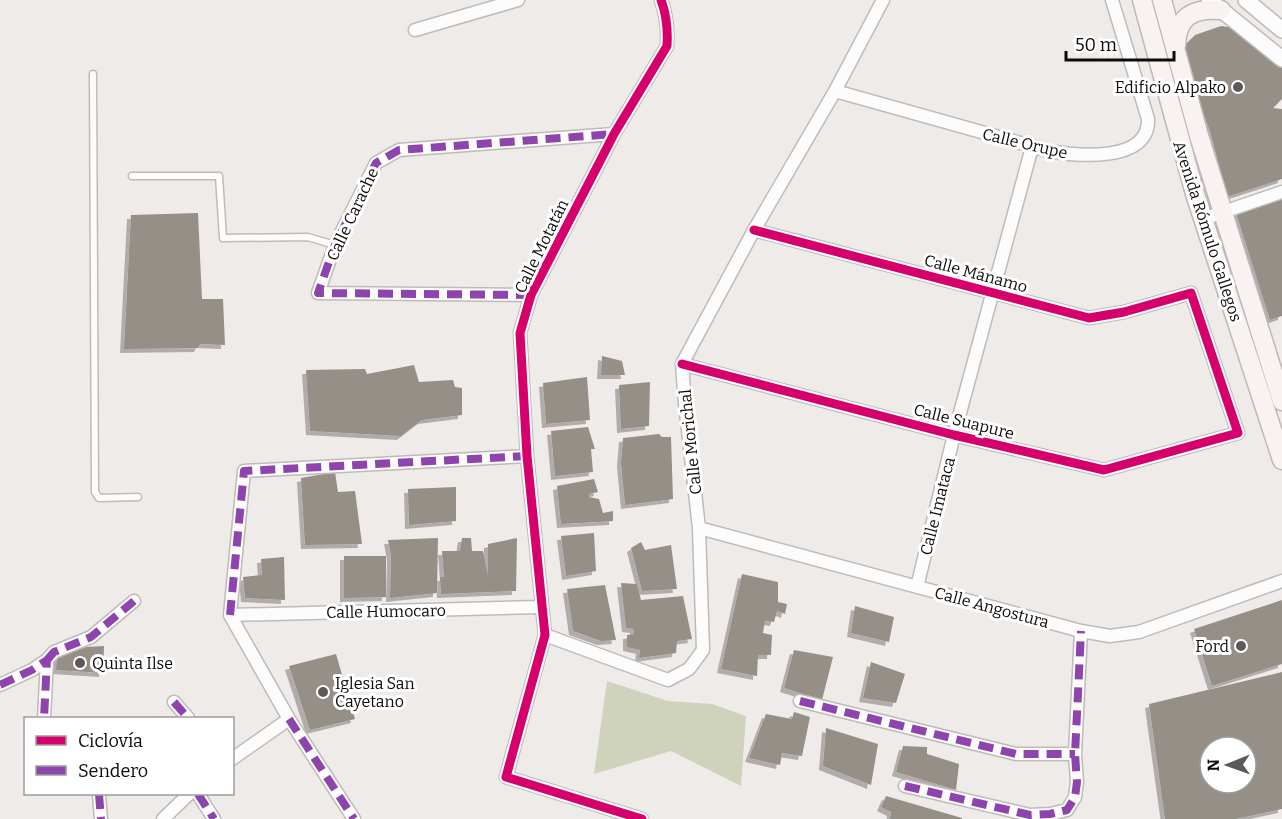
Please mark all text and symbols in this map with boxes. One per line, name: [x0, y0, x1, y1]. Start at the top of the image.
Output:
scale bar: [1066, 24, 1174, 62]
text: 50 m: [1075, 34, 1117, 56]
place label: Edificio Alpako: [1115, 78, 1226, 97]
marker: Edificio Alpako: [1231, 80, 1245, 94]
street label: Calle Orupe: [980, 124, 1069, 163]
street label: Avenida Rómulo Gallegos: [1169, 138, 1246, 324]
street label: Calle Carache: [323, 165, 382, 264]
street label: Calle Motatán: [511, 196, 572, 296]
street label: Calle Mánamo: [922, 251, 1030, 296]
street label: Calle Morichal: [675, 388, 705, 496]
street label: Calle Suapure: [912, 400, 1016, 443]
street label: Calle Imataca: [916, 455, 959, 557]
street label: Calle Angostura: [933, 583, 1051, 632]
street label: Calle Humocaro: [326, 601, 446, 622]
place label: Ford: [1195, 637, 1230, 656]
marker: Ford: [1234, 639, 1248, 653]
place label: Quinta Ilse: [92, 654, 173, 673]
marker: Quinta Ilse: [73, 656, 87, 670]
place label: Iglesia San Cayetano: [335, 674, 415, 711]
marker: Iglesia San Cayetano: [316, 685, 330, 699]
legend: [24, 717, 234, 795]
text: Ciclovía: [78, 730, 143, 752]
north arrow: [1198, 735, 1258, 795]
text: N: [1204, 759, 1223, 772]
text: Sendero: [78, 760, 148, 782]

